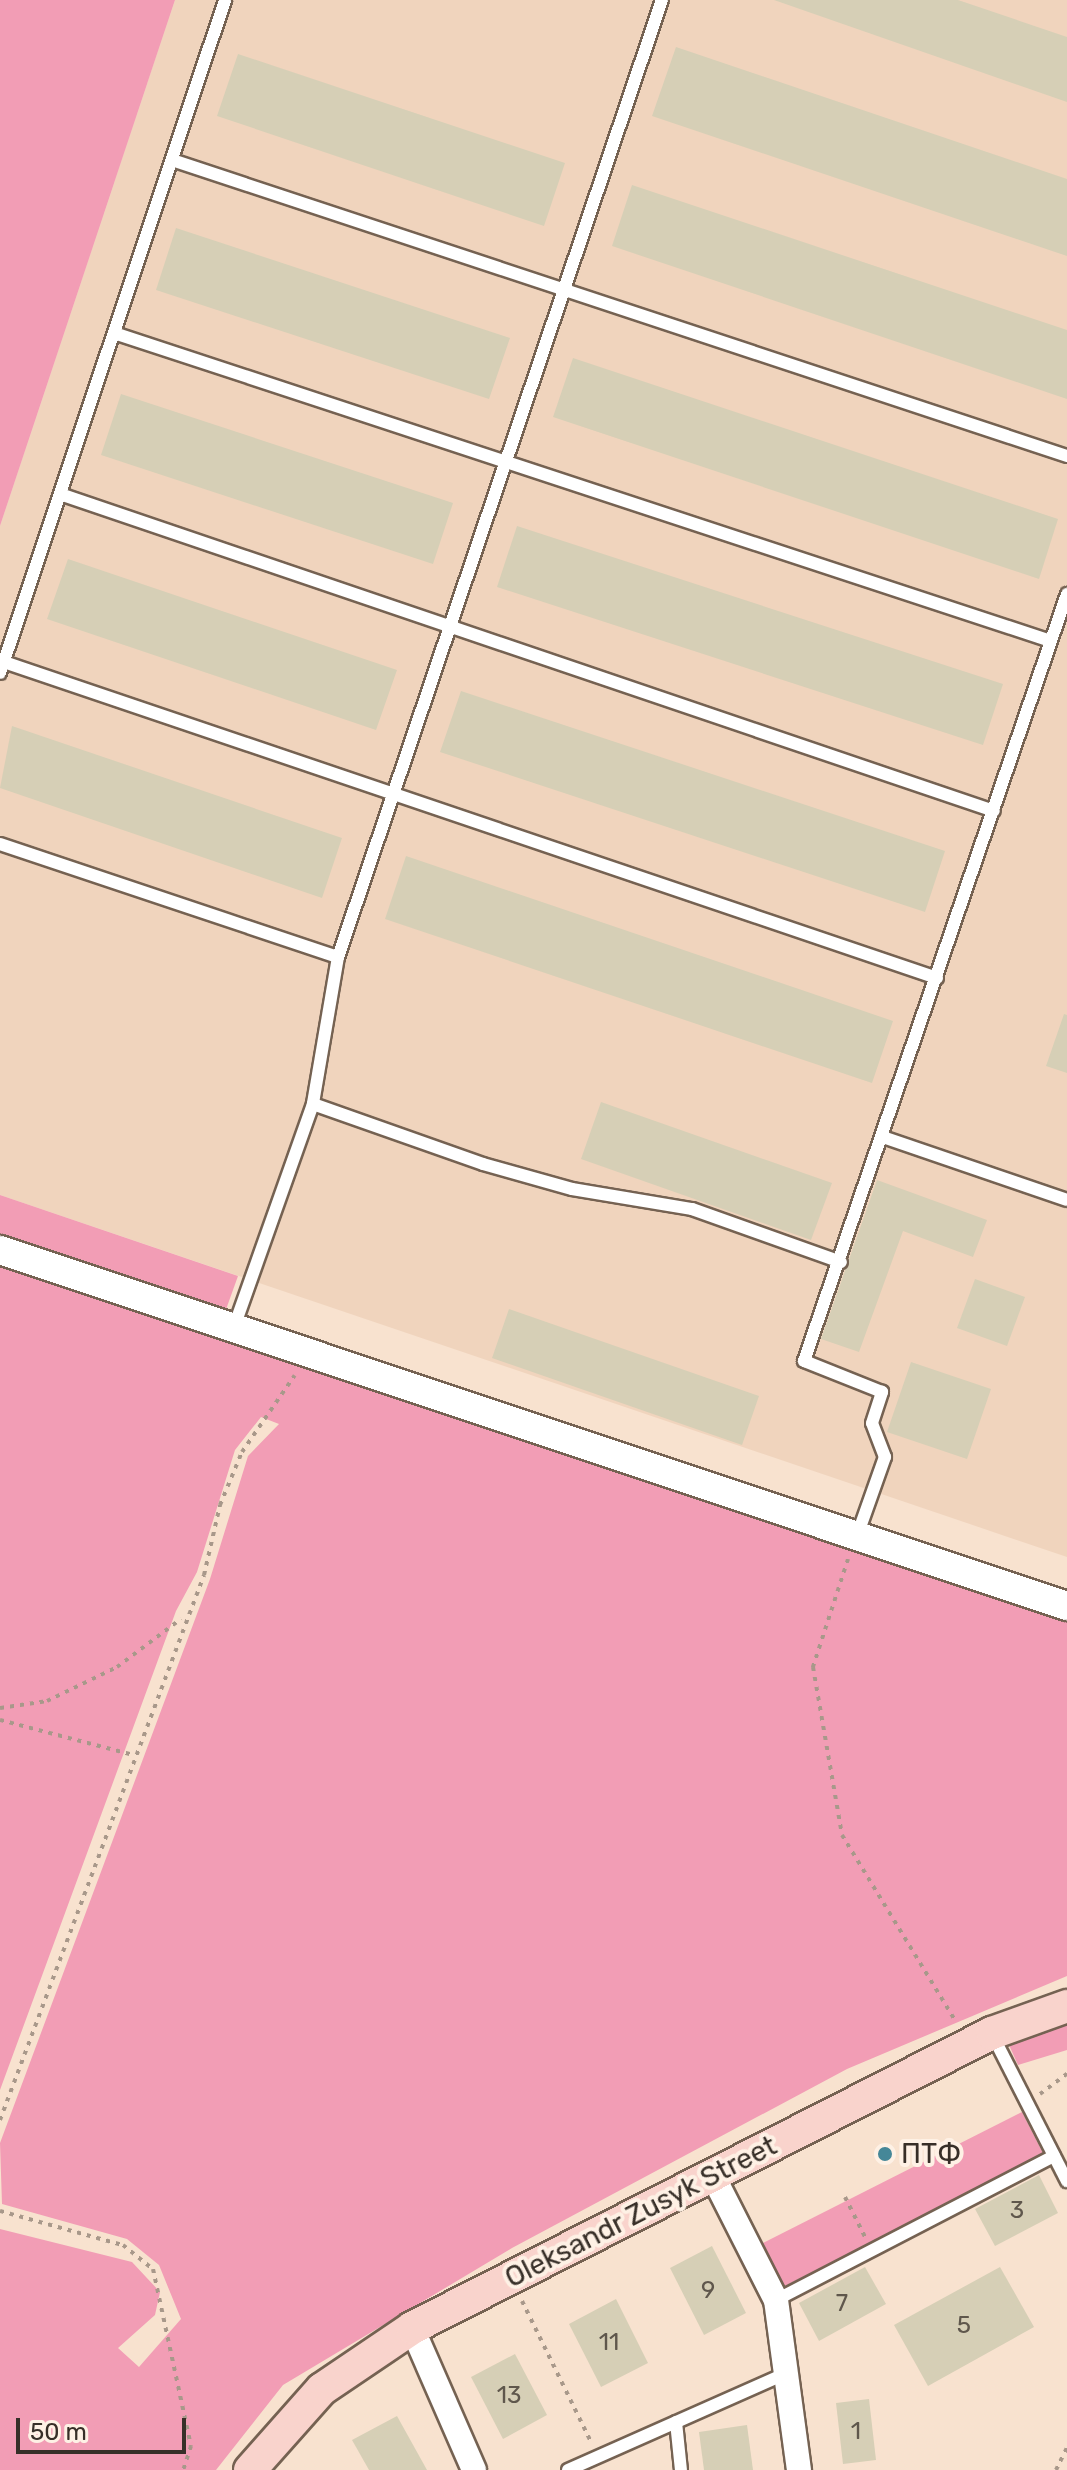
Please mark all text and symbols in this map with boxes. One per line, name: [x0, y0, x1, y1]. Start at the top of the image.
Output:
street label: Oleksandr Zusyk Street: [499, 2129, 783, 2295]
place label: ПТФ: [901, 2137, 961, 2171]
marker: ПТФ: [876, 2145, 894, 2163]
house number: 3: [1010, 2197, 1024, 2225]
house number: 9: [701, 2277, 715, 2305]
house number: 7: [836, 2290, 848, 2318]
house number: 5: [957, 2312, 971, 2340]
house number: 11: [599, 2329, 619, 2357]
house number: 13: [497, 2382, 521, 2410]
scale bar: [20, 2402, 190, 2452]
text: 50 m: [30, 2418, 87, 2446]
house number: 1: [851, 2418, 861, 2446]

